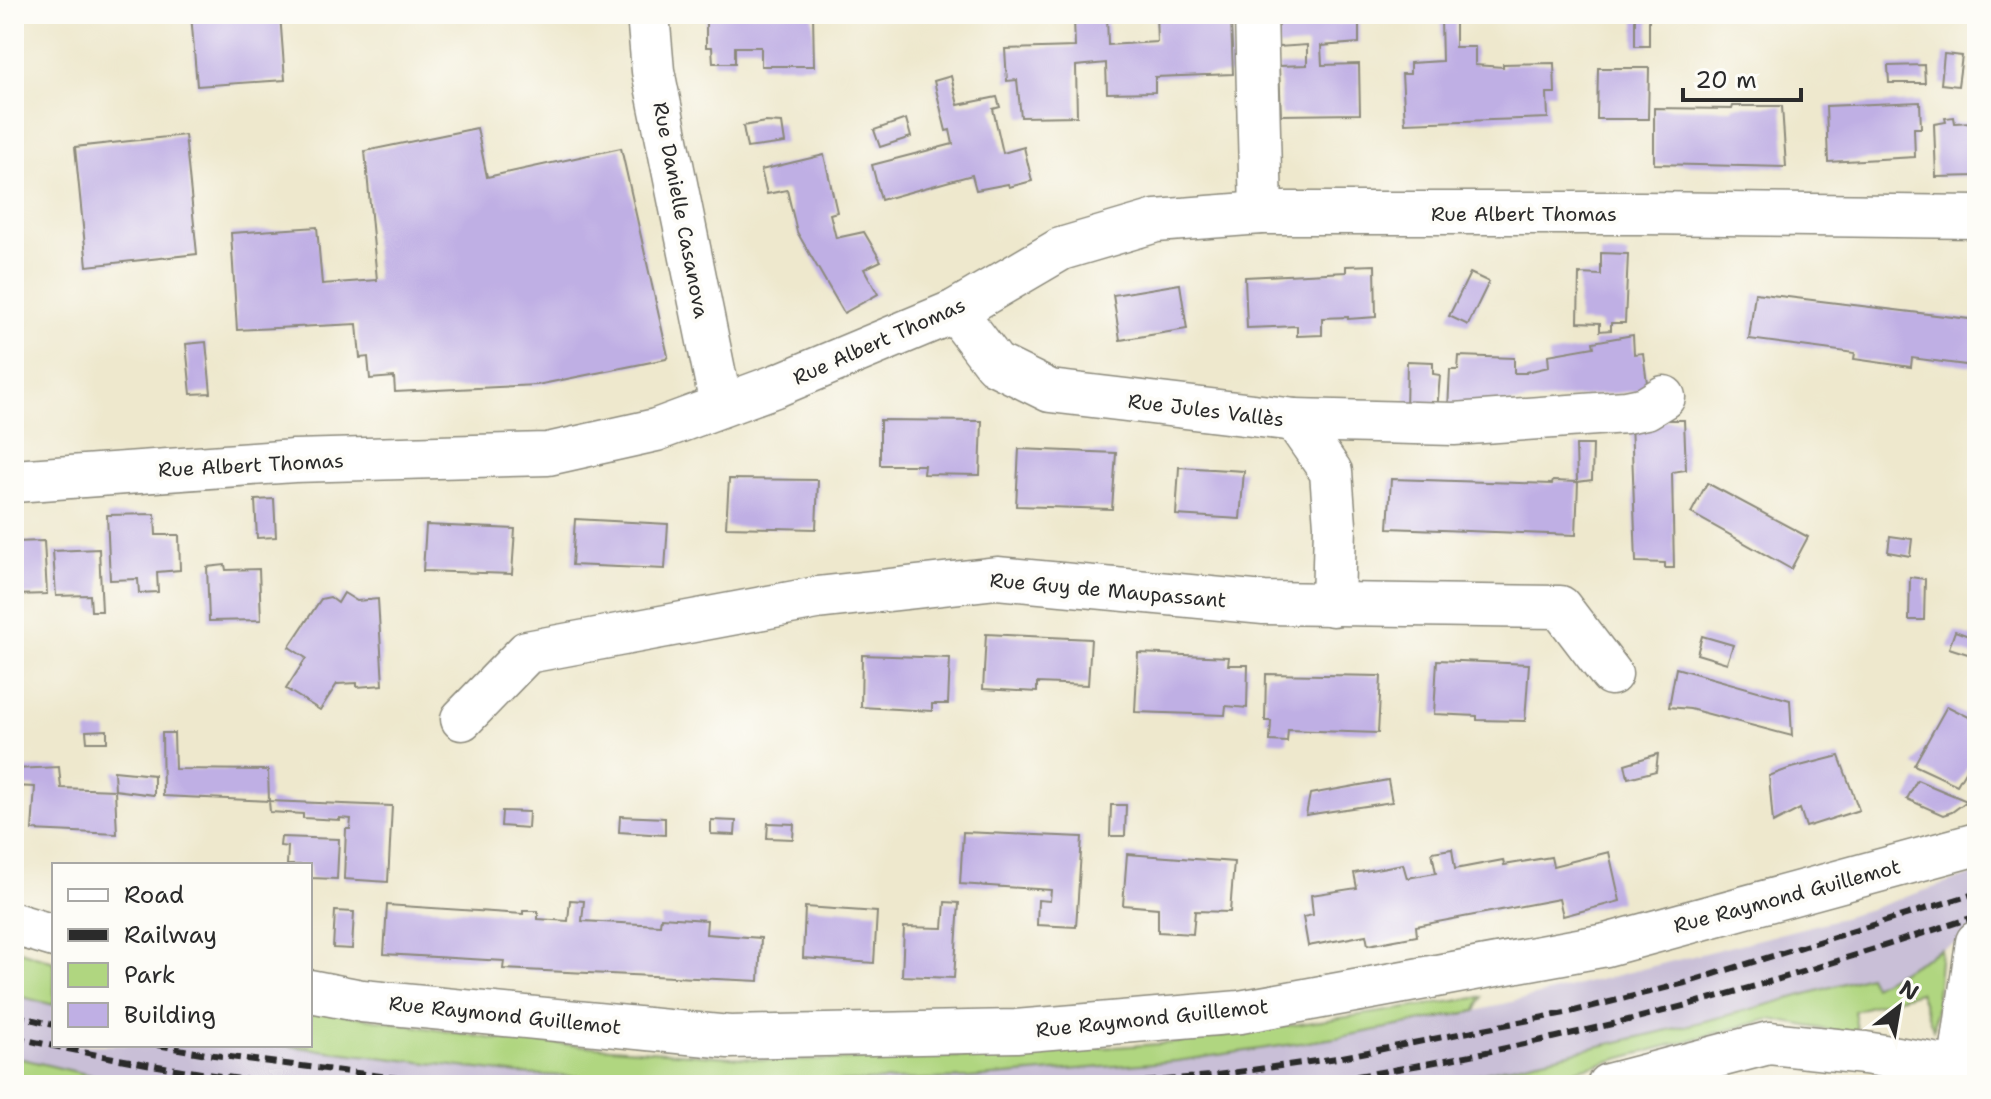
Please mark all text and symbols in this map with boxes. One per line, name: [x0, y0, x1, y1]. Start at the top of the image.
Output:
scale bar: [1683, 52, 1801, 102]
text: 20 m: [1695, 64, 1757, 96]
street label: Rue Danielle Casanova: [647, 100, 715, 321]
street label: Rue Albert Thomas: [1431, 201, 1617, 227]
street label: Rue Albert Thomas: [789, 291, 969, 391]
street label: Rue Jules Vallès: [1127, 388, 1285, 432]
street label: Rue Albert Thomas: [158, 447, 344, 483]
street label: Rue Guy de Maupassant: [989, 567, 1227, 613]
street label: Rue Raymond Guillemot: [1671, 853, 1903, 939]
legend: [52, 863, 312, 1047]
text: Road: [124, 879, 184, 911]
text: Railway: [124, 919, 217, 951]
text: Park: [124, 959, 176, 991]
north arrow: [1859, 967, 1939, 1047]
text: N: [1894, 973, 1924, 1007]
street label: Rue Raymond Guillemot: [387, 990, 623, 1040]
street label: Rue Raymond Guillemot: [1034, 993, 1270, 1043]
text: Building: [124, 999, 216, 1031]

